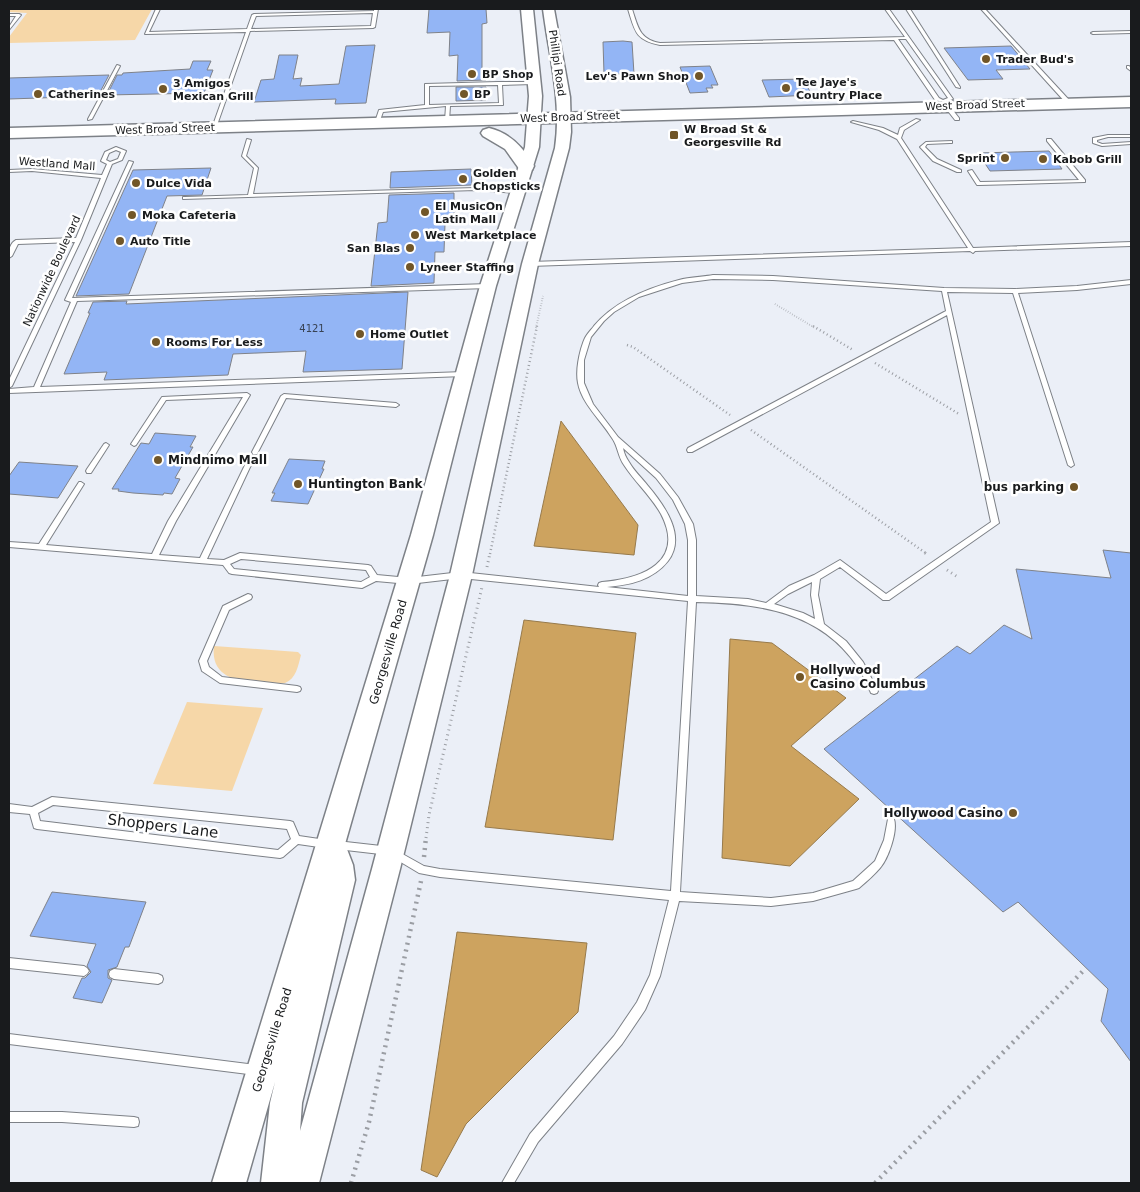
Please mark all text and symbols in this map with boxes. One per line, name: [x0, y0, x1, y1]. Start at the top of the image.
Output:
street label: Phillipi Road: [546, 29, 568, 97]
marker: Trader Bud's: [980, 53, 992, 65]
place label: Trader Bud's: [996, 53, 1074, 66]
marker: BP Shop: [466, 68, 478, 80]
place label: BP Shop: [482, 68, 534, 81]
place label: Lev's Pawn Shop: [585, 70, 689, 83]
marker: Lev's Pawn Shop: [693, 70, 705, 82]
place label: Tee Jaye's Country Place: [796, 76, 882, 102]
place label: 3 Amigos Mexican Grill: [173, 77, 254, 103]
marker: Tee Jaye's Country Place: [780, 82, 792, 94]
marker: 3 Amigos Mexican Grill: [157, 83, 169, 95]
marker: Catherines: [32, 88, 44, 100]
place label: Catherines: [48, 88, 116, 101]
marker: BP: [458, 88, 470, 100]
place label: BP: [474, 88, 490, 101]
street label: West Broad Street: [925, 97, 1026, 113]
street label: West Broad Street: [520, 109, 621, 125]
street label: West Broad Street: [115, 121, 216, 137]
place label: W Broad St & Georgesville Rd: [684, 123, 781, 149]
marker: W Broad St & Georgesville Rd: [668, 129, 680, 141]
place label: Sprint: [957, 152, 995, 165]
marker: Sprint: [999, 152, 1011, 164]
marker: Kabob Grill: [1037, 153, 1049, 165]
place label: Kabob Grill: [1053, 153, 1122, 166]
street label: Westland Mall: [18, 155, 96, 173]
place label: Golden Chopsticks: [473, 167, 541, 193]
marker: Golden Chopsticks: [457, 173, 469, 185]
marker: Dulce Vida: [130, 177, 142, 189]
place label: Dulce Vida: [146, 177, 212, 190]
place label: El MusicOn Latin Mall: [435, 200, 503, 226]
marker: El MusicOn Latin Mall: [419, 206, 431, 218]
marker: Moka Cafeteria: [126, 209, 138, 221]
place label: Moka Cafeteria: [142, 209, 236, 222]
street label: Nationwide Boulevard: [21, 213, 83, 329]
marker: West Marketplace: [409, 229, 421, 241]
place label: West Marketplace: [425, 229, 536, 242]
marker: Auto Title: [114, 235, 126, 247]
place label: Auto Title: [130, 235, 191, 248]
place label: San Blas: [347, 242, 400, 255]
marker: San Blas: [404, 242, 416, 254]
marker: Lyneer Staffing: [404, 261, 416, 273]
place label: Lyneer Staffing: [420, 261, 514, 274]
house number: 4121: [299, 323, 325, 334]
marker: Home Outlet: [354, 328, 366, 340]
place label: Home Outlet: [370, 328, 448, 341]
marker: Rooms For Less: [150, 336, 162, 348]
place label: Rooms For Less: [166, 336, 263, 349]
place label: Mindnimo Mall: [168, 453, 267, 467]
marker: Mindnimo Mall: [152, 454, 164, 466]
place label: Huntington Bank: [308, 477, 424, 491]
marker: Huntington Bank: [292, 478, 304, 490]
place label: bus parking: [984, 480, 1064, 494]
marker: bus parking: [1068, 481, 1080, 493]
street label: Georgesville Road: [366, 598, 410, 706]
place label: Hollywood Casino Columbus: [810, 663, 926, 691]
marker: Hollywood Casino Columbus: [794, 671, 806, 683]
place label: Hollywood Casino: [883, 806, 1003, 820]
marker: Hollywood Casino: [1007, 807, 1019, 819]
street label: Shoppers Lane: [107, 810, 219, 842]
street label: Georgesville Road: [249, 986, 295, 1094]

